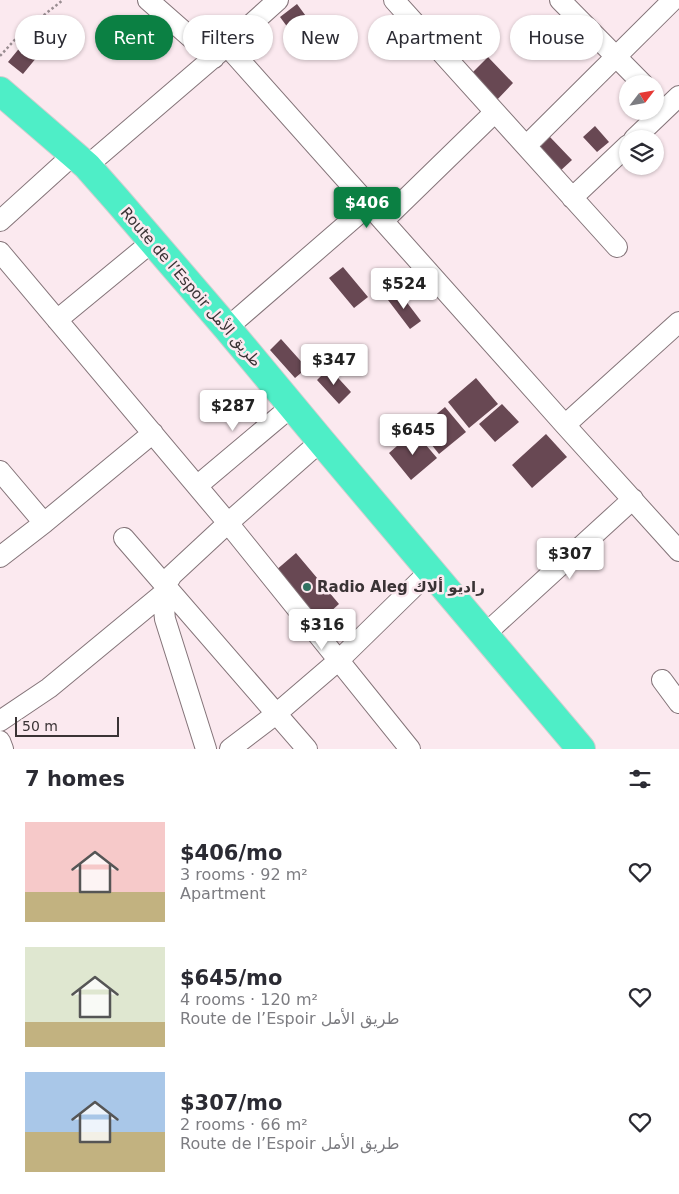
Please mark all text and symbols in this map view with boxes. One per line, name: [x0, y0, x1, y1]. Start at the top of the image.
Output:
chip: Buy: [15, 15, 85, 60]
chip: Rent: [95, 15, 173, 60]
chip: Filters: [183, 15, 273, 60]
chip: New: [283, 15, 358, 60]
chip: Apartment: [368, 15, 500, 60]
chip: House: [510, 15, 603, 60]
north arrow: [619, 75, 664, 120]
map controls: [619, 75, 664, 175]
button: layers: [619, 130, 664, 175]
pin: $406: [337, 186, 397, 229]
text: $406: [345, 193, 389, 212]
street label: Route de l’Espoir طريق الأمل: [117, 203, 266, 371]
pin: $524: [374, 268, 434, 310]
text: $524: [382, 274, 426, 293]
pin: $347: [304, 344, 364, 386]
text: $347: [312, 350, 356, 369]
pin: $287: [203, 390, 263, 432]
text: $287: [211, 396, 255, 415]
pin: $645: [383, 414, 443, 456]
text: $645: [391, 420, 435, 439]
pin: $307: [540, 538, 600, 580]
text: $307: [548, 544, 592, 563]
place label: Radio Aleg راديو ألاك: [317, 577, 485, 596]
marker: Radio Aleg راديو ألاك: [301, 581, 313, 593]
pin: $316: [292, 608, 352, 651]
text: $316: [300, 615, 344, 634]
scale bar: [15, 714, 119, 737]
text: 50 m: [22, 718, 58, 734]
icon: filters: [626, 765, 654, 793]
text: 7 homes: [25, 767, 125, 791]
text: $406/mo: [180, 841, 282, 865]
icon: home: [65, 842, 125, 902]
icon: heart: [626, 858, 654, 886]
text: 3 rooms · 92 m²: [180, 865, 308, 884]
text: Apartment: [180, 884, 266, 903]
text: $645/mo: [180, 966, 282, 990]
icon: home: [65, 967, 125, 1027]
icon: heart: [626, 983, 654, 1011]
text: 4 rooms · 120 m²: [180, 990, 318, 1009]
text: Route de l’Espoir طريق الأمل: [180, 1009, 399, 1028]
text: $307/mo: [180, 1091, 282, 1115]
icon: home: [65, 1092, 125, 1152]
icon: heart: [626, 1108, 654, 1136]
text: 2 rooms · 66 m²: [180, 1115, 308, 1134]
text: Route de l’Espoir طريق الأمل: [180, 1134, 399, 1153]

